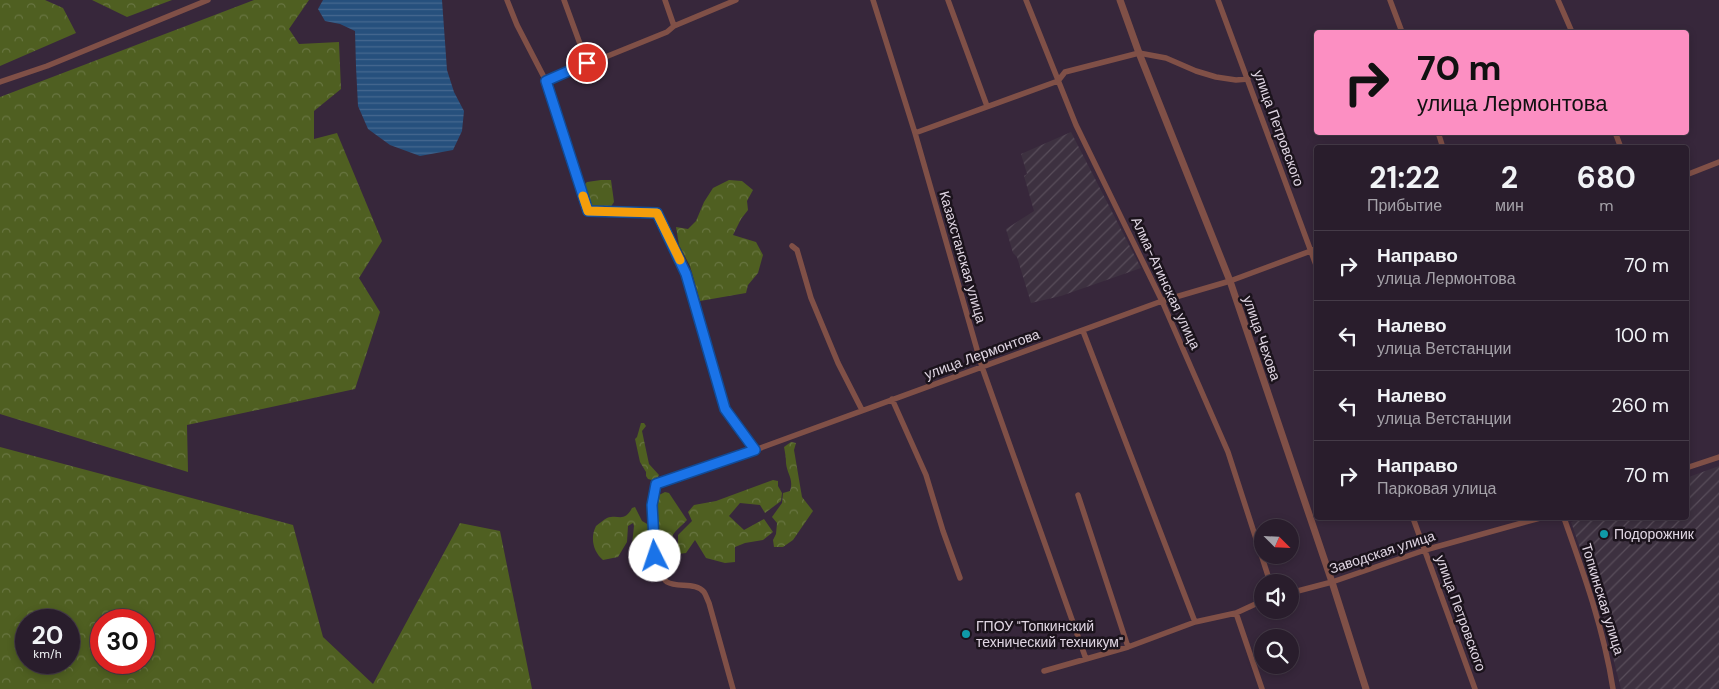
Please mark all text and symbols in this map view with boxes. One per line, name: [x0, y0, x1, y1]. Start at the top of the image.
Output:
pin: [566, 42, 608, 84]
text: 70 m: [1417, 45, 1501, 91]
icon: arrive: [573, 49, 601, 77]
icon: right: [1334, 50, 1399, 115]
street label: улица Петровского: [1250, 67, 1308, 189]
text: улица Лермонтова: [1417, 89, 1608, 118]
text: 21:22: [1369, 158, 1440, 197]
text: 2: [1501, 158, 1518, 197]
text: 680: [1577, 158, 1636, 197]
street label: Казахстанская улица: [936, 189, 991, 325]
text: Прибытие: [1367, 195, 1442, 216]
text: мин: [1495, 195, 1524, 216]
text: m: [1599, 195, 1614, 216]
street label: Алма-Атинская улица: [1127, 214, 1205, 352]
text: Направо: [1377, 243, 1458, 268]
icon: right: [1334, 252, 1362, 280]
text: 70 m: [1624, 253, 1669, 278]
text: улица Лермонтова: [1377, 268, 1516, 289]
street label: улица Чехова: [1239, 293, 1285, 383]
text: Налево: [1377, 313, 1447, 338]
icon: left: [1334, 322, 1362, 350]
text: 100 m: [1615, 323, 1669, 348]
street label: улица Лермонтова: [922, 325, 1042, 383]
text: улица Ветстанции: [1377, 338, 1511, 359]
text: Налево: [1377, 383, 1447, 408]
icon: left: [1334, 392, 1362, 420]
text: 260 m: [1611, 393, 1669, 418]
text: улица Ветстанции: [1377, 408, 1511, 429]
text: Направо: [1377, 453, 1458, 478]
icon: right: [1334, 462, 1362, 490]
text: 70 m: [1624, 463, 1669, 488]
text: Парковая улица: [1377, 478, 1497, 499]
north arrow: [1254, 519, 1299, 564]
map controls: [1254, 519, 1299, 674]
place label: Подорожник: [1614, 525, 1695, 543]
street label: Заводская улица: [1327, 526, 1437, 578]
marker: Подорожник: [1598, 528, 1610, 540]
position arrow: [628, 529, 680, 581]
street label: Топкинская улица: [1578, 541, 1629, 657]
street label: улица Петровского: [1432, 552, 1490, 674]
button: sound: [1254, 574, 1299, 619]
speed limit sign: 30: [90, 609, 155, 674]
place label: ГПОУ "Топкинский технический техникум": [976, 617, 1123, 651]
text: 20: [32, 619, 63, 652]
marker: ГПОУ "Топкинский технический техникум": [960, 628, 972, 640]
button: search: [1254, 629, 1299, 674]
text: km/h: [33, 646, 62, 662]

